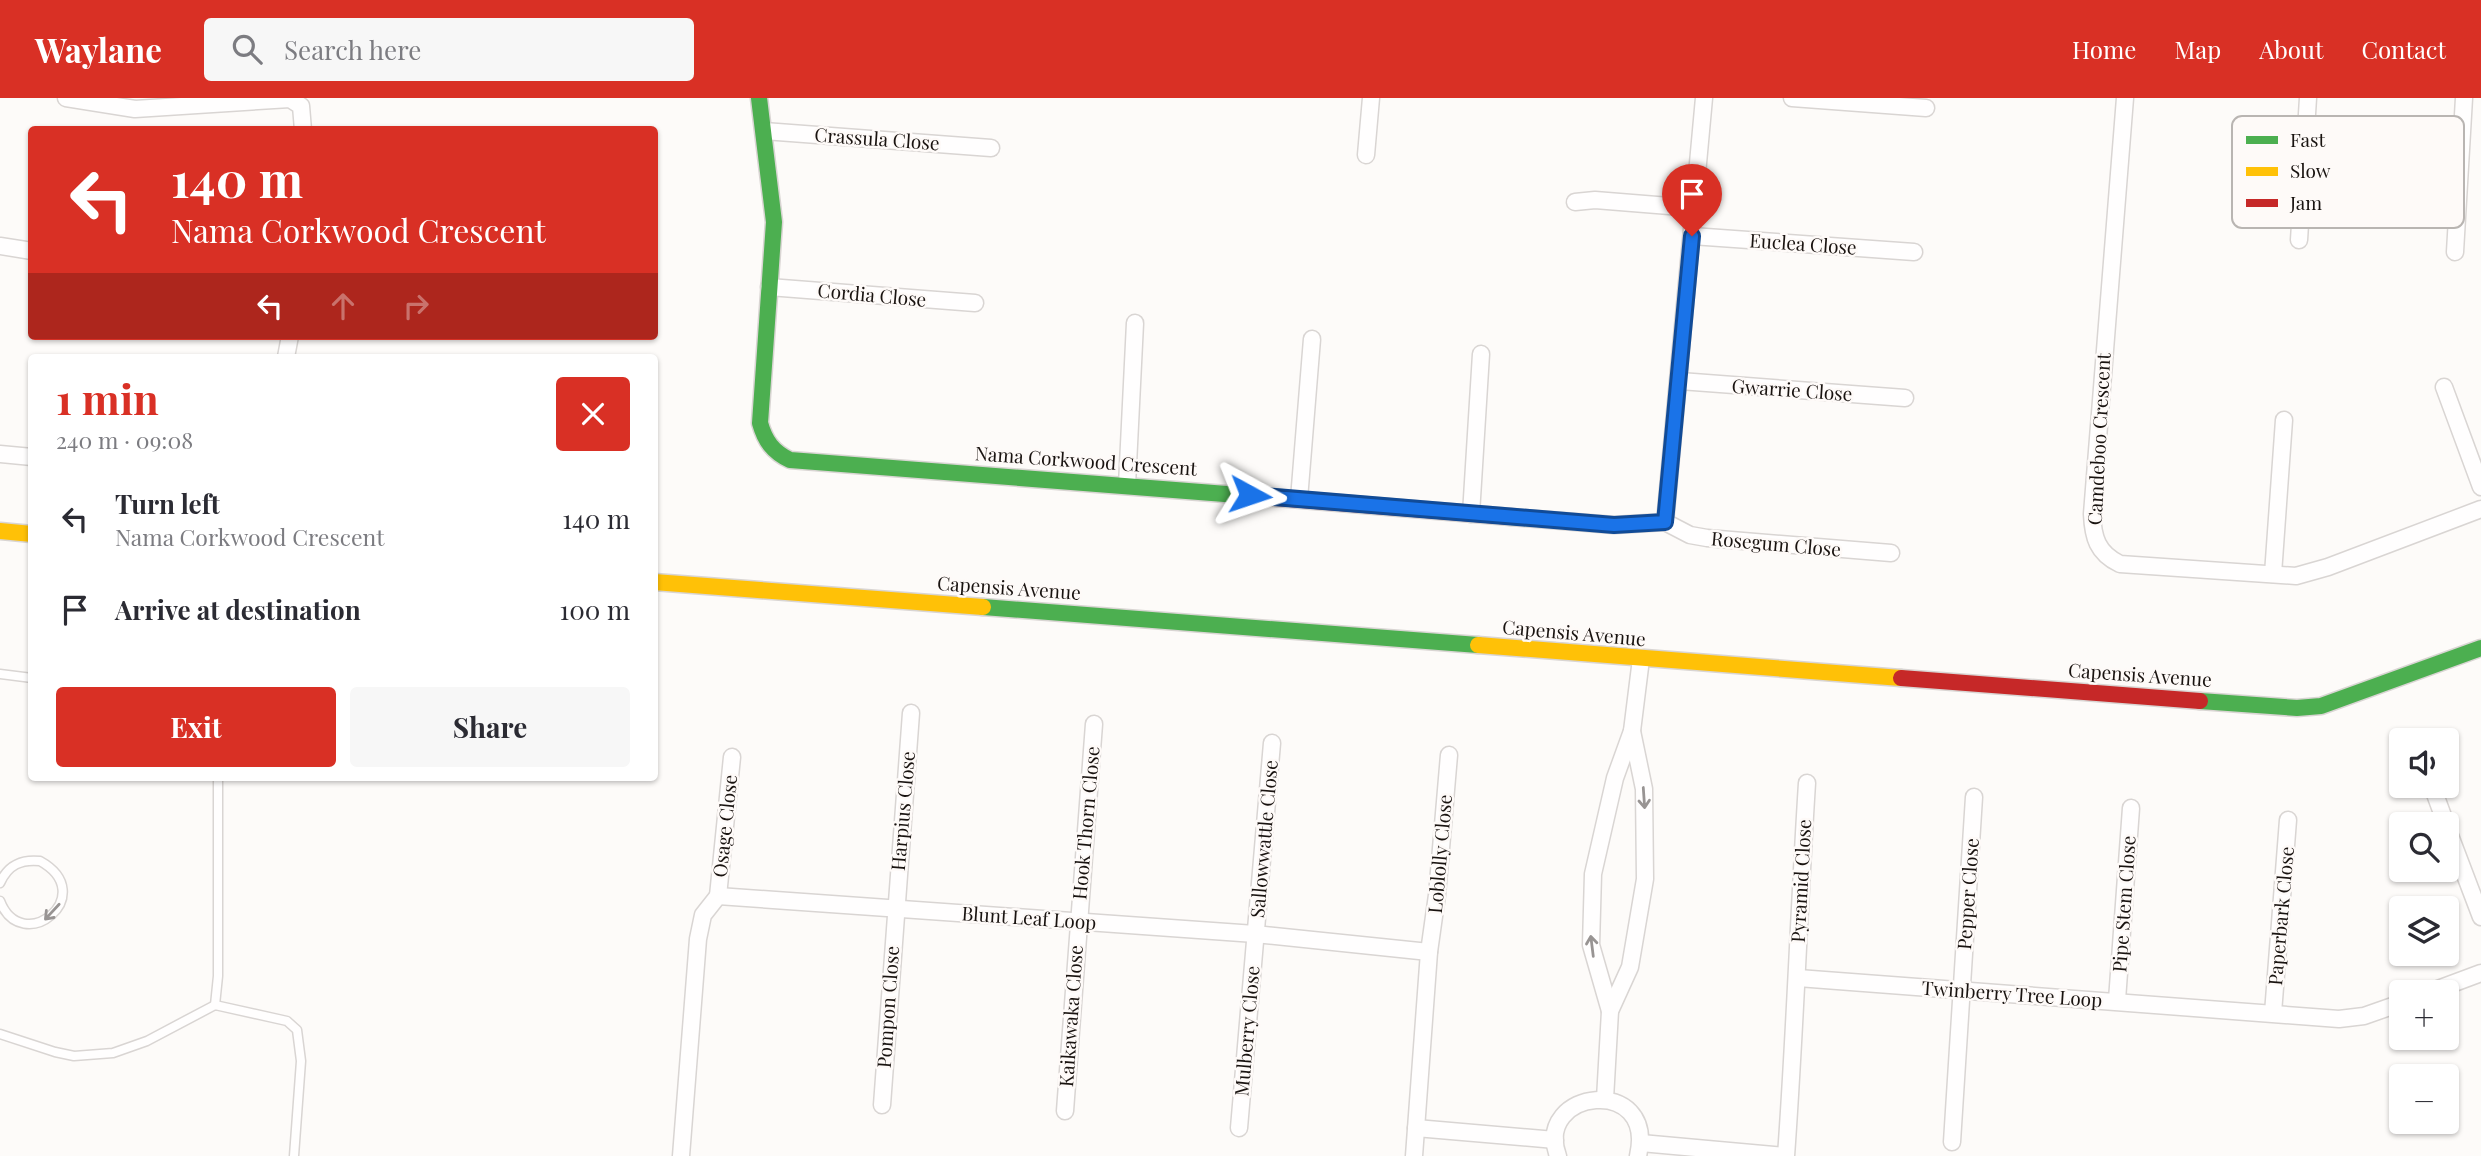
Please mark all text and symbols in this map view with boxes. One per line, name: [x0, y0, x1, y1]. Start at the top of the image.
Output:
search box: [204, 18, 694, 81]
text: Waylane: [35, 27, 162, 71]
icon: search: [228, 30, 266, 68]
text: Search here: [284, 32, 421, 67]
text: Home: [2072, 33, 2136, 65]
text: Map: [2174, 33, 2221, 65]
text: About: [2259, 33, 2323, 65]
text: Contact: [2361, 33, 2446, 65]
legend: [2232, 116, 2464, 228]
street label: Crassula Close: [814, 121, 940, 155]
text: Fast: [2290, 126, 2326, 152]
text: 140 m: [171, 145, 303, 210]
icon: left: [56, 154, 147, 245]
text: Slow: [2290, 157, 2331, 183]
pin: [1662, 164, 1722, 236]
icon: arrive: [1673, 175, 1711, 213]
text: Jam: [2289, 189, 2322, 215]
text: Nama Corkwood Crescent: [171, 208, 546, 251]
street label: Euclea Close: [1749, 226, 1858, 260]
street label: Cordia Close: [817, 276, 927, 312]
icon: left: [251, 287, 289, 325]
icon: ahead: [324, 287, 362, 325]
icon: right: [397, 287, 435, 325]
street label: Camdeboo Crescent: [2081, 352, 2116, 526]
text: 1 min: [56, 370, 159, 426]
street label: Gwarrie Close: [1731, 372, 1853, 406]
button: close: [556, 377, 630, 451]
text: 240 m · 09:08: [56, 424, 193, 455]
street label: Nama Corkwood Crescent: [974, 439, 1198, 481]
position arrow: [1213, 458, 1287, 532]
text: Turn left: [115, 486, 220, 521]
icon: left: [56, 500, 94, 538]
text: 140 m: [562, 501, 630, 536]
text: Nama Corkwood Crescent: [115, 521, 384, 552]
street label: Rosegum Close: [1710, 524, 1842, 562]
street label: Capensis Avenue: [936, 569, 1082, 605]
icon: arrive: [56, 591, 94, 629]
text: Arrive at destination: [115, 592, 361, 627]
text: 100 m: [560, 592, 630, 627]
street label: Capensis Avenue: [1501, 613, 1647, 651]
street label: Capensis Avenue: [2067, 656, 2213, 692]
button: Exit: [56, 687, 336, 767]
button: Share: [350, 687, 630, 767]
map controls: [2389, 728, 2459, 1134]
button: sound: [2389, 728, 2459, 798]
street label: Hook Thorn Close: [1065, 745, 1105, 901]
street label: Harpius Close: [884, 750, 920, 872]
street label: Sallowwattle Close: [1243, 759, 1283, 919]
street label: Osage Close: [706, 773, 742, 879]
one-way arrow: [1638, 786, 1651, 809]
street label: Loblolly Close: [1421, 793, 1457, 914]
button: search: [2389, 812, 2459, 882]
street label: Pyramid Close: [1784, 819, 1816, 943]
street label: Pipe Stem Close: [2105, 835, 2141, 973]
street label: Pepper Close: [1950, 837, 1984, 951]
street label: Paperbark Close: [2261, 845, 2299, 986]
button: layers: [2389, 896, 2459, 966]
street label: Blunt Leaf Loop: [961, 899, 1097, 935]
one-way arrow: [44, 903, 61, 921]
one-way arrow: [1585, 935, 1598, 958]
street label: Kaikawaka Close: [1052, 944, 1088, 1088]
street label: Pompon Close: [870, 945, 904, 1069]
street label: Mulberry Close: [1227, 965, 1265, 1097]
street label: Twinberry Tree Loop: [1921, 974, 2103, 1012]
button: +: [2389, 980, 2459, 1050]
button: −: [2389, 1064, 2459, 1134]

